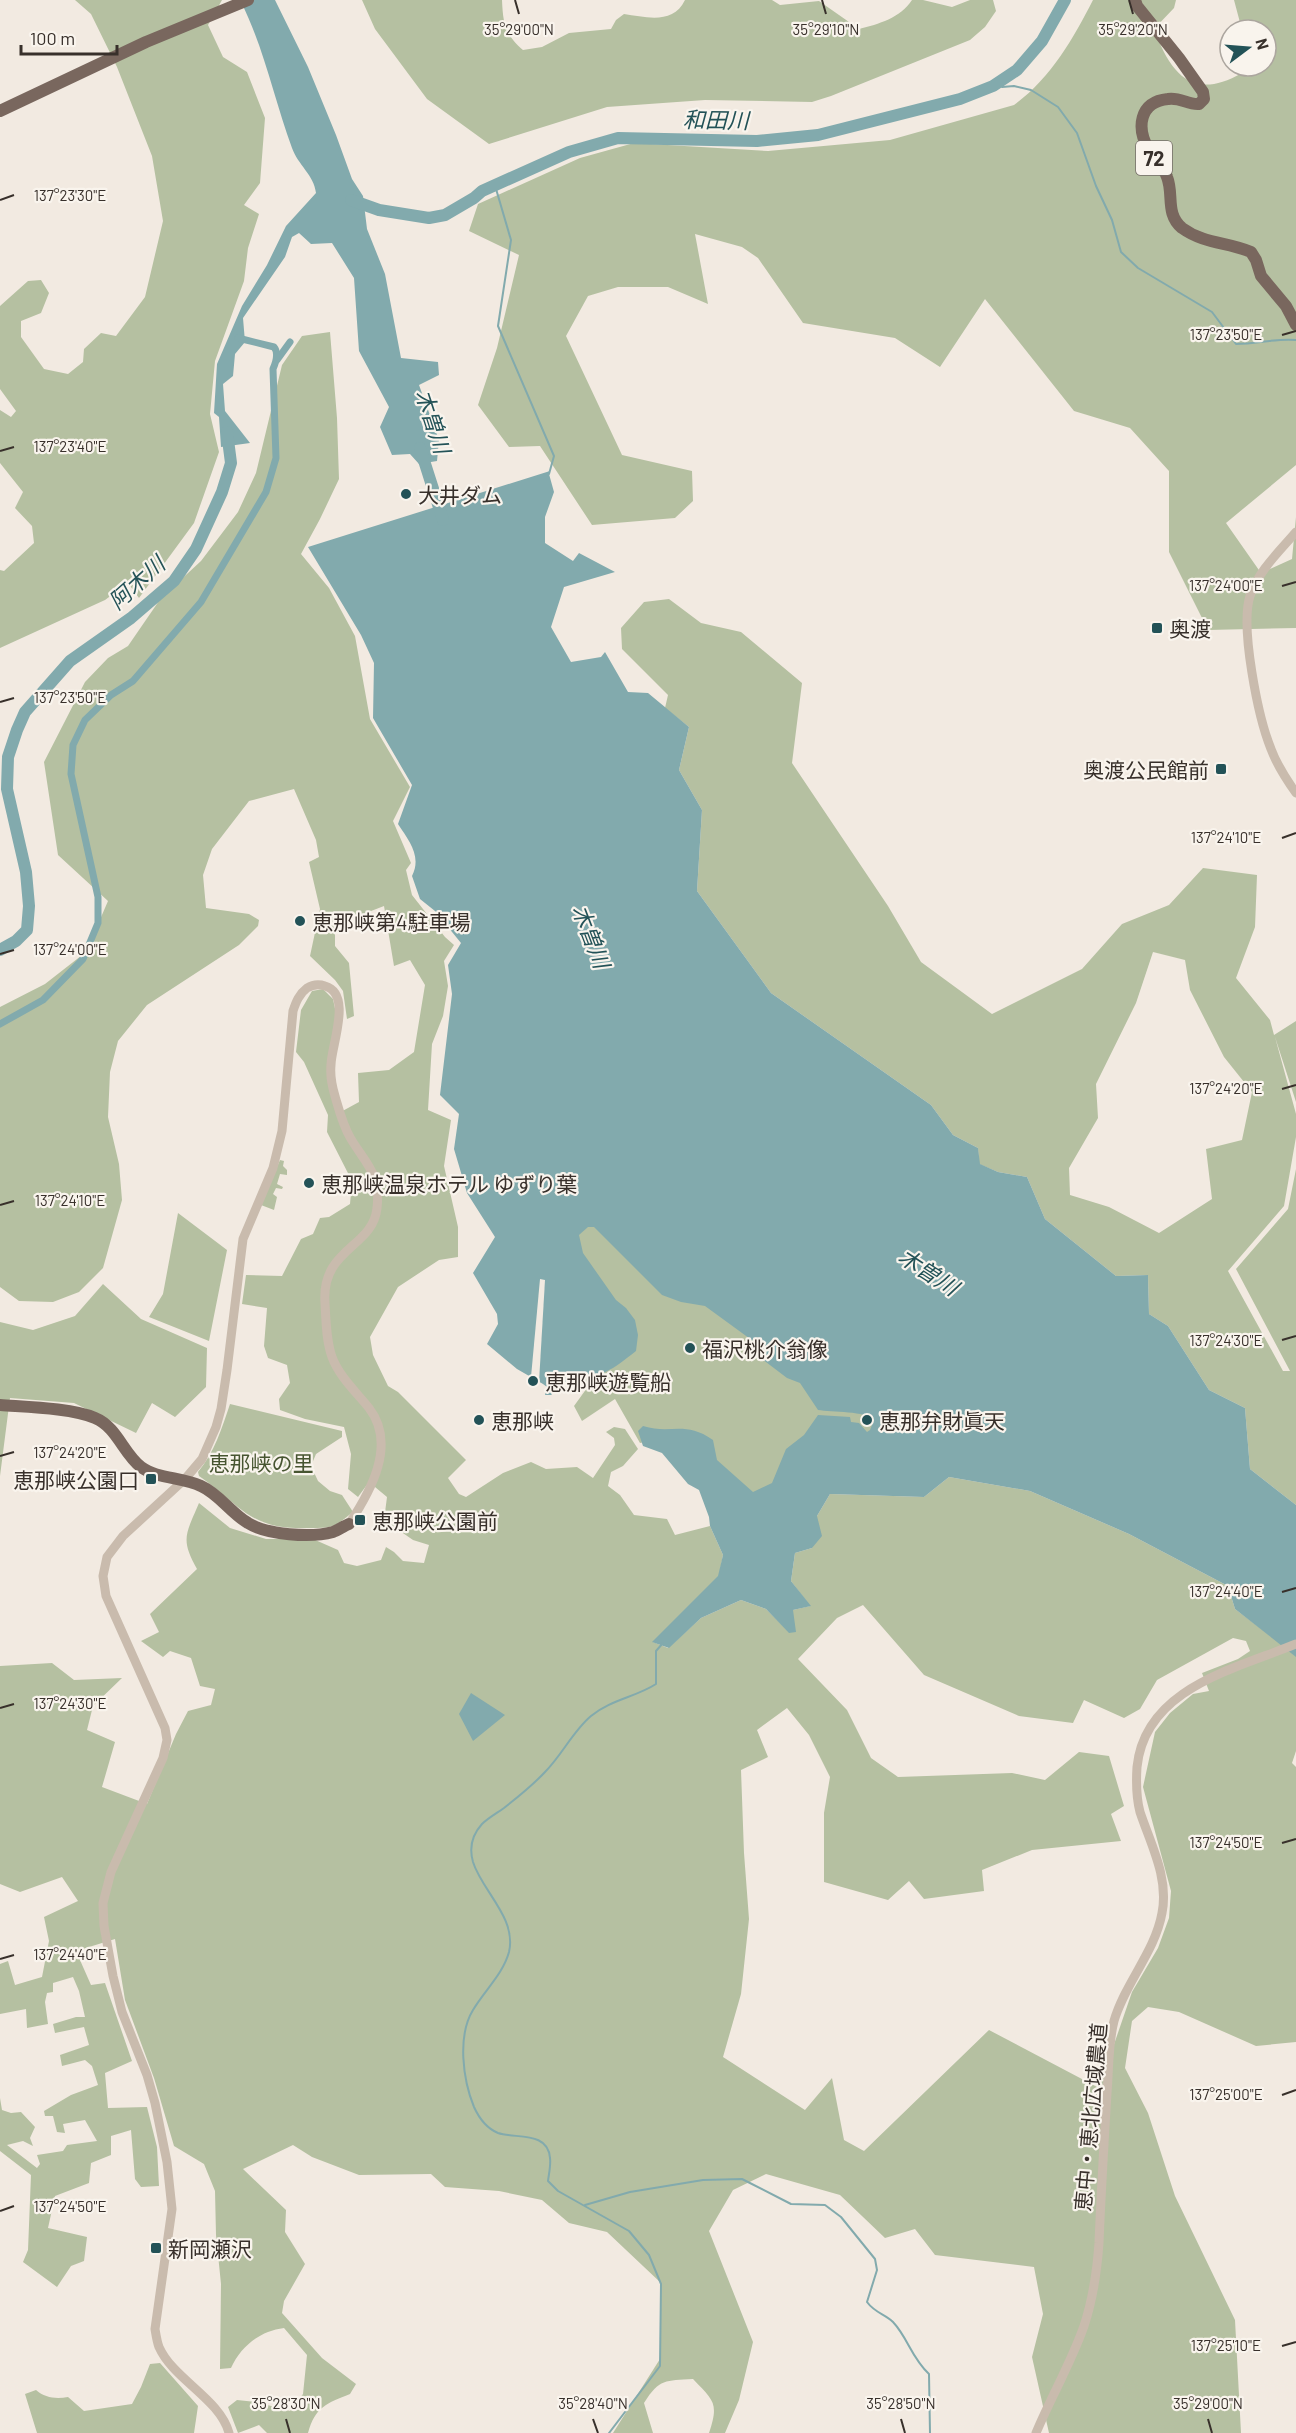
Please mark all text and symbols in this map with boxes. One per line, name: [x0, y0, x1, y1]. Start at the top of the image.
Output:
scale bar: [21, 18, 117, 56]
north arrow: [1218, 18, 1278, 78]
text: 35°29'00"N: [484, 20, 554, 38]
text: 35°29'10"N: [793, 20, 859, 38]
text: 35°29'20"N: [1098, 20, 1168, 38]
text: 100 m: [30, 27, 75, 49]
text: N: [1252, 36, 1273, 51]
water label: 和田川: [683, 105, 751, 133]
road number: 72: [1136, 141, 1172, 175]
text: 137°23'30"E: [34, 186, 106, 204]
text: 137°23'50"E: [1190, 325, 1262, 343]
water label: 木曽川: [411, 386, 457, 458]
text: 137°23'40"E: [33, 437, 107, 455]
place label: 大井ダム: [418, 482, 502, 507]
marker: 大井ダム: [399, 487, 413, 501]
water label: 阿木川: [103, 549, 171, 614]
text: 137°24'00"E: [1189, 576, 1263, 594]
place label: 奥渡: [1169, 616, 1211, 641]
marker: 奥渡: [1150, 621, 1164, 635]
text: 137°23'50"E: [34, 688, 106, 706]
place label: 奥渡公民館前: [1083, 757, 1209, 782]
marker: 奥渡公民館前: [1214, 762, 1228, 776]
text: 137°24'10"E: [1191, 828, 1261, 846]
water label: 木曽川: [568, 901, 617, 973]
place label: 恵那峡第4駐車場: [312, 909, 471, 934]
marker: 恵那峡第4駐車場: [293, 914, 307, 928]
text: 137°24'00"E: [33, 940, 107, 958]
text: 137°24'20"E: [1189, 1079, 1263, 1097]
place label: 恵那峡温泉ホテル ゆずり葉: [321, 1171, 577, 1196]
marker: 恵那峡温泉ホテル ゆずり葉: [302, 1176, 316, 1190]
text: 137°24'10"E: [35, 1191, 105, 1209]
water label: 木曽川: [894, 1242, 965, 1301]
text: 137°24'30"E: [1189, 1331, 1263, 1349]
place label: 福沢桃介翁像: [702, 1336, 828, 1361]
marker: 福沢桃介翁像: [683, 1341, 697, 1355]
place label: 恵那峡遊覧船: [545, 1369, 671, 1394]
marker: 恵那峡遊覧船: [526, 1374, 540, 1388]
place label: 恵那峡: [491, 1408, 554, 1433]
place label: 恵那弁財眞天: [879, 1408, 1005, 1433]
marker: 恵那峡: [472, 1413, 486, 1427]
marker: 恵那弁財眞天: [860, 1413, 874, 1427]
text: 137°24'20"E: [33, 1443, 107, 1461]
park label: 恵那峡の里: [209, 1450, 314, 1475]
place label: 恵那峡公園口: [13, 1467, 139, 1492]
marker: 恵那峡公園口: [144, 1472, 158, 1486]
place label: 恵那峡公園前: [372, 1508, 498, 1533]
marker: 恵那峡公園前: [353, 1513, 367, 1527]
text: 137°24'40"E: [1189, 1582, 1263, 1600]
text: 137°24'30"E: [33, 1694, 107, 1712]
text: 137°24'50"E: [1189, 1833, 1263, 1851]
text: 137°24'40"E: [33, 1945, 107, 1963]
street label: 恵中・恵北広域農道: [1069, 2022, 1111, 2212]
text: 137°25'00"E: [1189, 2085, 1263, 2103]
text: 137°24'50"E: [33, 2197, 107, 2215]
place label: 新岡瀬沢: [168, 2236, 252, 2261]
marker: 新岡瀬沢: [149, 2241, 163, 2255]
text: 137°25'10"E: [1191, 2336, 1261, 2354]
text: 35°28'30"N: [251, 2394, 321, 2412]
text: 35°28'40"N: [558, 2394, 628, 2412]
text: 35°28'50"N: [866, 2394, 936, 2412]
text: 35°29'00"N: [1173, 2394, 1243, 2412]

